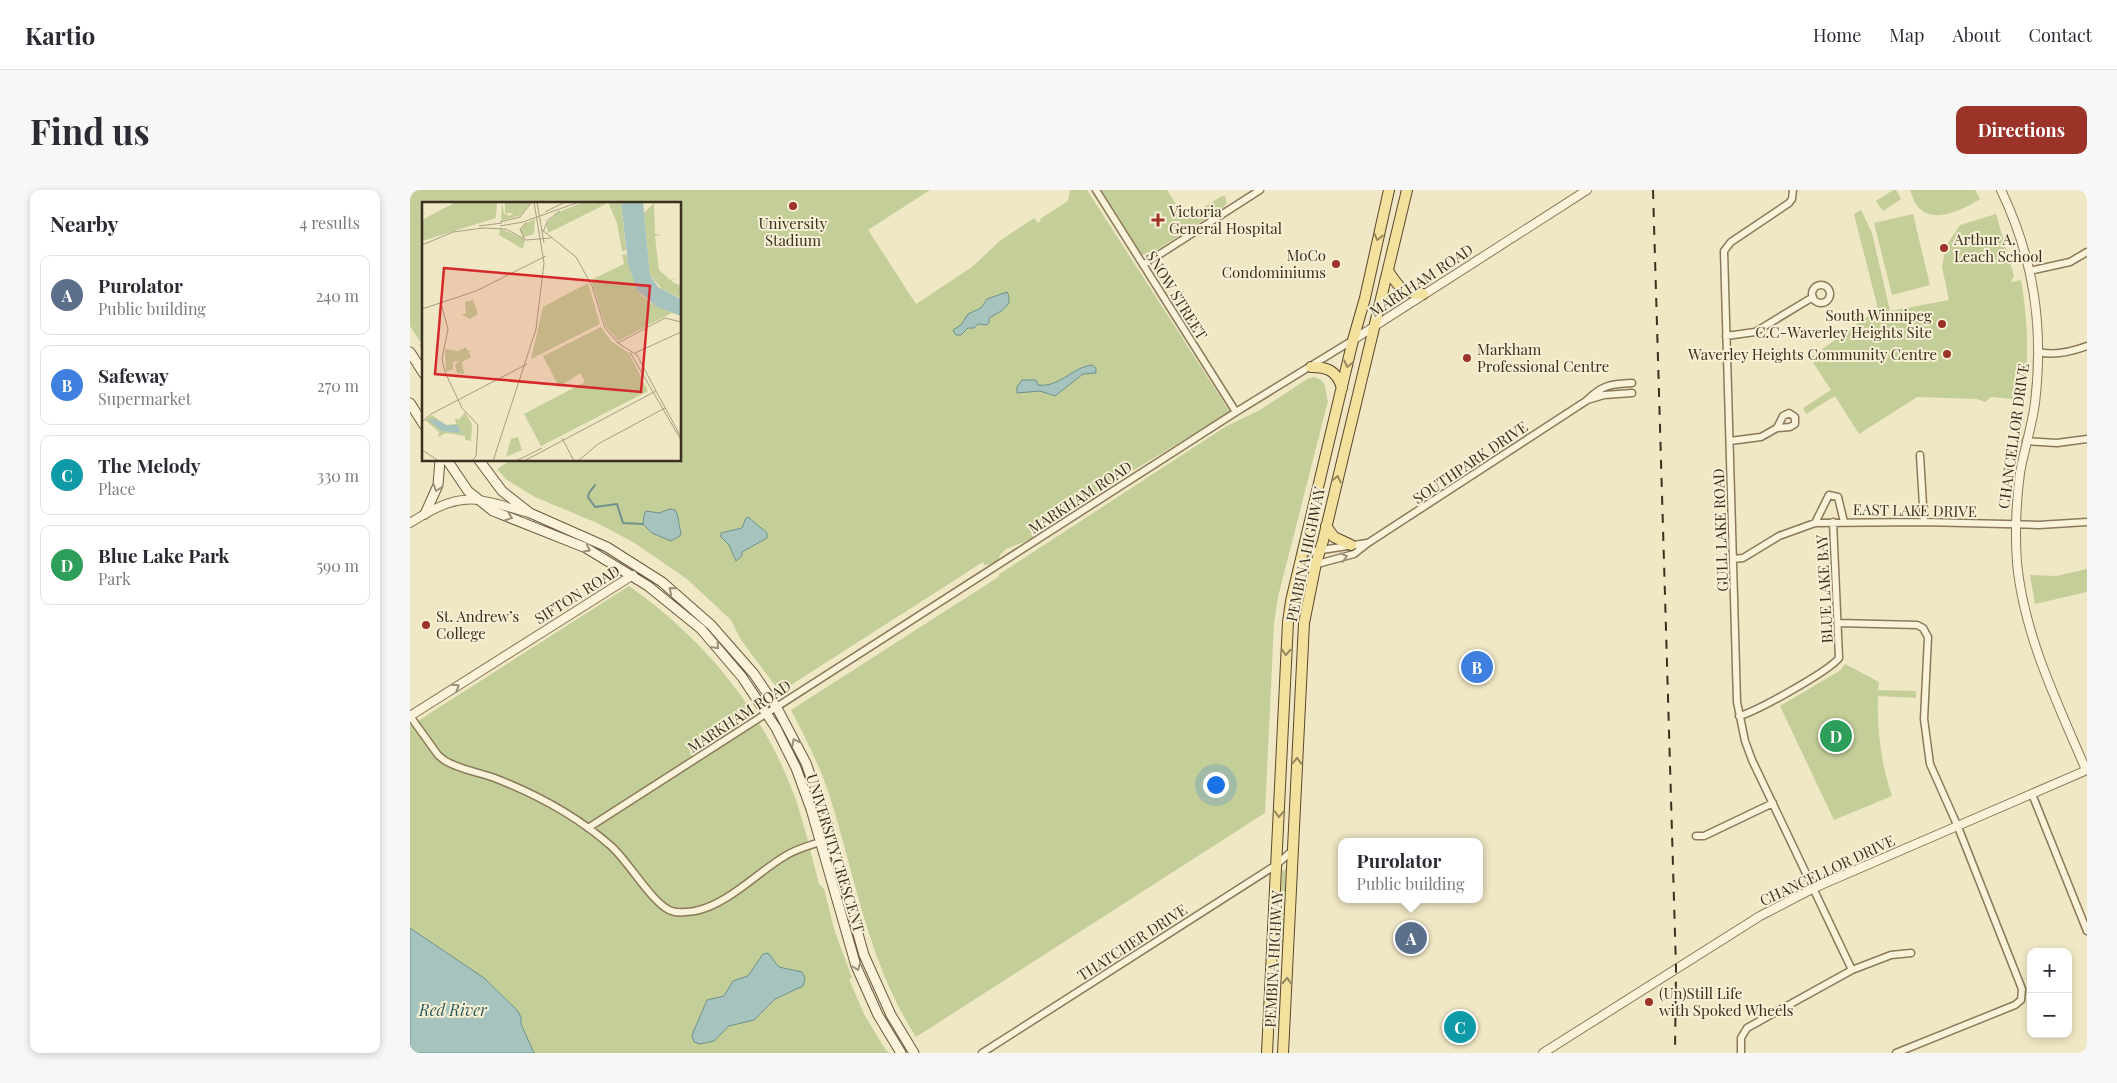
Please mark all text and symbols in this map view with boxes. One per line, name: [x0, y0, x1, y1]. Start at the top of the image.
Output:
text: Kartio: [25, 19, 95, 51]
text: Home: [1813, 23, 1861, 47]
text: Map: [1889, 23, 1924, 47]
text: About: [1952, 23, 2001, 47]
text: Contact: [2029, 23, 2092, 47]
button: Directions: [1956, 106, 2087, 154]
text: Find us: [30, 107, 150, 154]
marker: University Stadium: [787, 200, 799, 212]
place label: Victoria General Hospital: [1168, 201, 1282, 238]
inset map: [422, 202, 681, 461]
text: Nearby: [50, 209, 119, 237]
text: 4 results: [299, 212, 360, 233]
place label: University Stadium: [759, 213, 828, 250]
marker: Victoria General Hospital: [1151, 213, 1165, 227]
place label: Arthur A. Leach School: [1953, 229, 2043, 266]
one-way arrow: [1373, 233, 1384, 242]
street label: MARKHAM ROAD: [1365, 239, 1477, 321]
marker: Arthur A. Leach School: [1938, 242, 1950, 254]
place label: MoCo Condominiums: [1222, 245, 1326, 282]
street label: SNOW STREET: [1142, 247, 1212, 343]
marker: MoCo Condominiums: [1330, 258, 1342, 270]
text: Purolator: [98, 272, 183, 298]
text: A: [62, 285, 72, 306]
text: 240 m: [316, 285, 359, 306]
text: Public building: [98, 298, 206, 319]
place label: South Winnipeg C.C-Waverley Heights Site: [1755, 305, 1932, 342]
marker: South Winnipeg C.C-Waverley Heights Site: [1936, 318, 1948, 330]
place label: Markham Professional Centre: [1477, 339, 1609, 376]
place label: Waverley Heights Community Centre: [1687, 344, 1937, 364]
marker: Waverley Heights Community Centre: [1941, 348, 1953, 360]
marker: Markham Professional Centre: [1461, 352, 1473, 364]
one-way arrow: [1343, 360, 1354, 369]
text: Safeway: [98, 362, 169, 388]
street label: CHANCELLOR DRIVE: [1993, 362, 2033, 510]
text: B: [62, 375, 72, 396]
text: 270 m: [317, 375, 359, 396]
text: Supermarket: [98, 388, 192, 409]
street label: SOUTHPARK DRIVE: [1409, 416, 1531, 508]
text: The Melody: [98, 452, 201, 478]
street label: MARKHAM ROAD: [1024, 456, 1136, 538]
text: C: [61, 465, 73, 486]
text: 330 m: [317, 465, 359, 486]
street label: GULL LAKE ROAD: [1708, 468, 1732, 592]
one-way arrow: [1331, 474, 1342, 483]
text: Place: [98, 478, 136, 499]
one-way arrow: [432, 483, 442, 492]
street label: PEMBINA HIGHWAY: [1281, 485, 1329, 623]
street label: EAST LAKE DRIVE: [1853, 499, 1977, 521]
one-way arrow: [504, 511, 513, 522]
street label: BLUE LAKE BAY: [1811, 534, 1837, 644]
text: Blue Lake Park: [98, 542, 229, 568]
one-way arrow: [582, 543, 591, 553]
one-way arrow: [1339, 552, 1348, 562]
text: D: [61, 555, 73, 576]
text: 590 m: [316, 555, 359, 576]
street label: SIFTON ROAD: [531, 560, 624, 628]
text: Park: [98, 568, 131, 589]
one-way arrow: [669, 587, 678, 595]
place label: St. Andrew’s College: [436, 606, 519, 643]
marker: St. Andrew’s College: [420, 619, 432, 631]
one-way arrow: [710, 641, 719, 650]
one-way arrow: [1281, 648, 1291, 656]
pin: B: [1461, 648, 1493, 686]
street label: MARKHAM ROAD: [683, 675, 795, 757]
one-way arrow: [450, 684, 460, 693]
pin: D: [1820, 717, 1852, 755]
one-way arrow: [791, 738, 802, 747]
one-way arrow: [1292, 757, 1303, 765]
street label: UNIVERSITY CRESCENT: [802, 771, 870, 935]
your location: [1203, 772, 1229, 798]
one-way arrow: [1273, 810, 1284, 818]
street label: CHANCELLOR DRIVE: [1756, 830, 1898, 910]
popup: [1338, 838, 1483, 903]
text: Purolator: [1357, 847, 1441, 873]
text: Public building: [1357, 873, 1464, 894]
street label: PEMBINA HIGHWAY: [1259, 890, 1287, 1028]
street label: THATCHER DRIVE: [1073, 899, 1191, 985]
pin: A: [1395, 919, 1427, 957]
map controls: [2027, 948, 2072, 1038]
button: +: [2027, 948, 2072, 993]
one-way arrow: [851, 962, 861, 971]
one-way arrow: [1281, 977, 1292, 985]
place label: (Un)Still Life with Spoked Wheels: [1659, 983, 1794, 1020]
button: −: [2027, 993, 2072, 1038]
marker: (Un)Still Life with Spoked Wheels: [1643, 996, 1655, 1008]
water label: Red River: [418, 999, 488, 1020]
pin: C: [1444, 1008, 1476, 1046]

